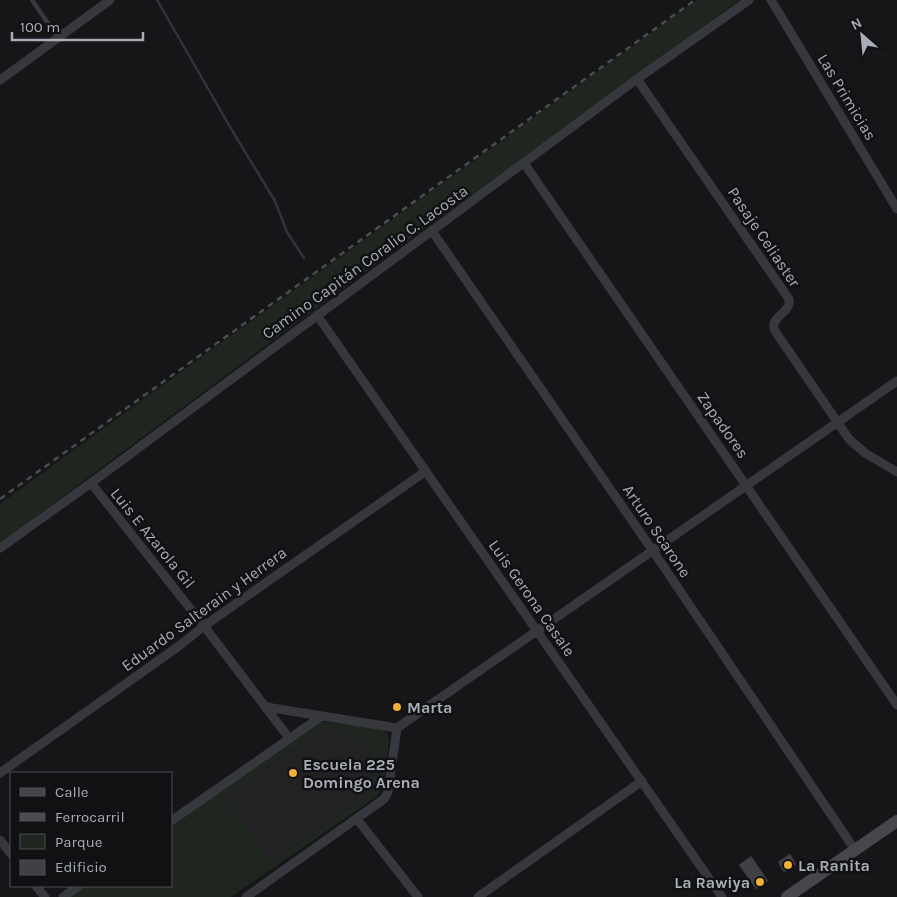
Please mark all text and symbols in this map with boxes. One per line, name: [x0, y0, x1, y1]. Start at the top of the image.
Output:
scale bar: [12, 10, 144, 42]
north arrow: [837, 10, 887, 60]
text: N: [848, 14, 865, 34]
text: 100 m: [20, 18, 60, 36]
street label: Las Primicias: [814, 50, 880, 144]
street label: Camino Capitán Coralio C. Lacosta: [258, 181, 472, 343]
street label: Pasaje Celiaster: [724, 183, 805, 291]
street label: Zapadores: [693, 388, 753, 462]
street label: Arturo Scarone: [619, 481, 695, 581]
street label: Luis E Azarola Gil: [107, 484, 199, 592]
street label: Luis Gerona Casale: [485, 536, 579, 660]
street label: Eduardo Salterain y Herrera: [118, 543, 290, 675]
place label: Marta: [407, 698, 452, 717]
marker: Marta: [391, 701, 403, 713]
place label: Escuela 225 Domingo Arena: [303, 755, 420, 792]
marker: Escuela 225 Domingo Arena: [287, 767, 299, 779]
legend: [10, 772, 172, 887]
text: Calle: [55, 783, 89, 801]
text: Ferrocarril: [55, 808, 125, 826]
text: Parque: [55, 833, 103, 851]
place label: La Ranita: [798, 856, 870, 875]
text: Edificio: [55, 858, 107, 876]
marker: La Ranita: [782, 859, 794, 871]
place label: La Rawiya: [674, 873, 750, 892]
marker: La Rawiya: [754, 876, 766, 888]

